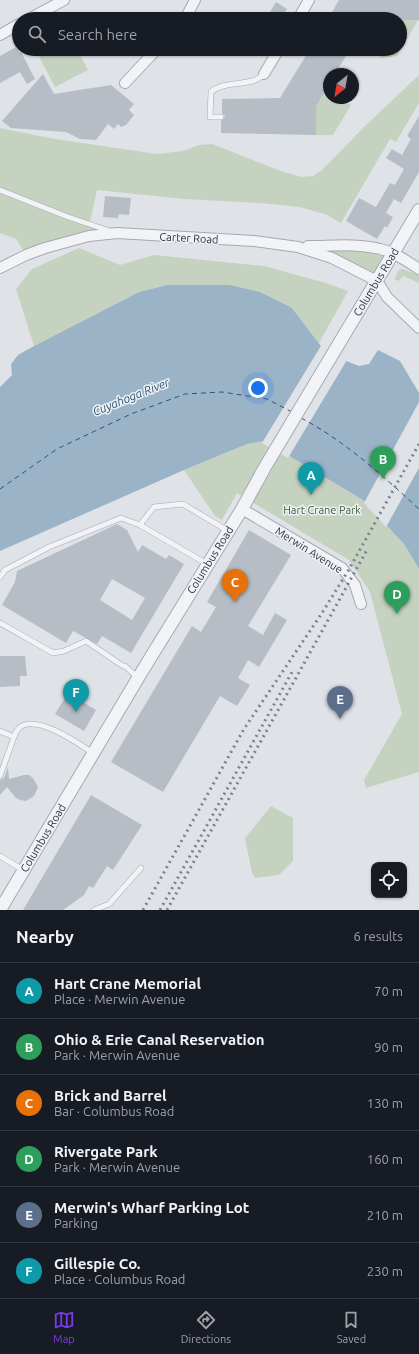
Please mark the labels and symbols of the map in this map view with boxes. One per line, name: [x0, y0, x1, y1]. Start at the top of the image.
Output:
north arrow: [323, 68, 359, 104]
street label: Carter Road: [159, 230, 219, 246]
street label: Columbus Road: [351, 246, 401, 318]
water label: Cuyahoga River: [91, 375, 171, 418]
your location: [248, 378, 268, 398]
pin: B: [370, 446, 396, 479]
pin: A: [298, 462, 324, 495]
park label: Hart Crane Park: [283, 504, 361, 516]
street label: Columbus Road: [184, 524, 236, 596]
street label: Merwin Avenue: [273, 524, 345, 576]
pin: C: [222, 569, 248, 602]
pin: D: [384, 581, 410, 614]
pin: F: [63, 679, 89, 712]
pin: E: [327, 686, 353, 719]
street label: Columbus Road: [18, 802, 68, 874]

